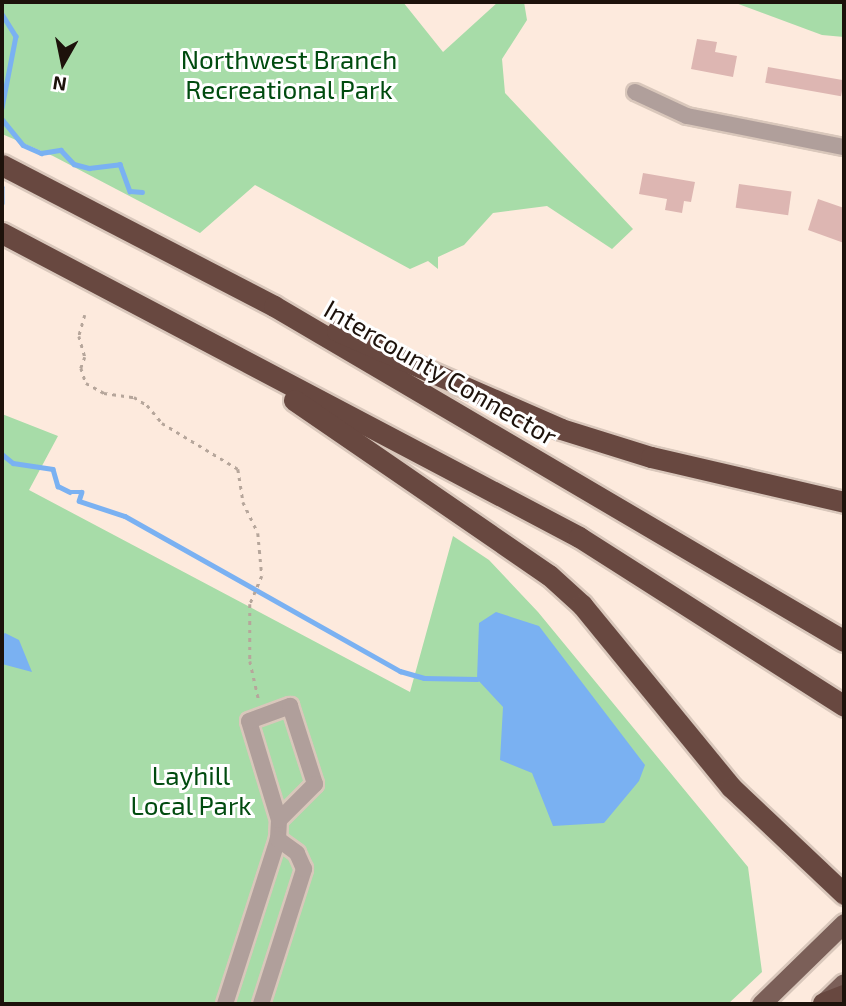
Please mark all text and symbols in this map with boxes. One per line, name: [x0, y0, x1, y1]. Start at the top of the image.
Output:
north arrow: [28, 28, 98, 98]
park label: Northwest Branch Recreational Park: [181, 43, 397, 104]
text: N: [51, 72, 68, 97]
street label: Intercounty Connector: [319, 292, 563, 452]
park label: Layhill Local Park: [130, 759, 252, 820]

